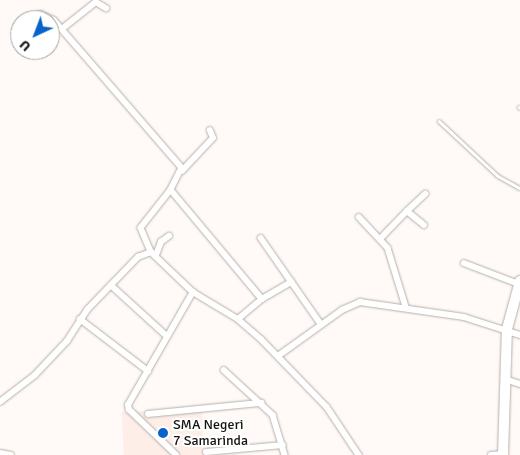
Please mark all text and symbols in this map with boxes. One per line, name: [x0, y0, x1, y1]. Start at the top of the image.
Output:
north arrow: [10, 10, 60, 60]
text: U: [16, 36, 34, 55]
place label: SMA Negeri 7 Samarinda: [173, 417, 248, 450]
marker: SMA Negeri 7 Samarinda: [157, 427, 169, 439]

